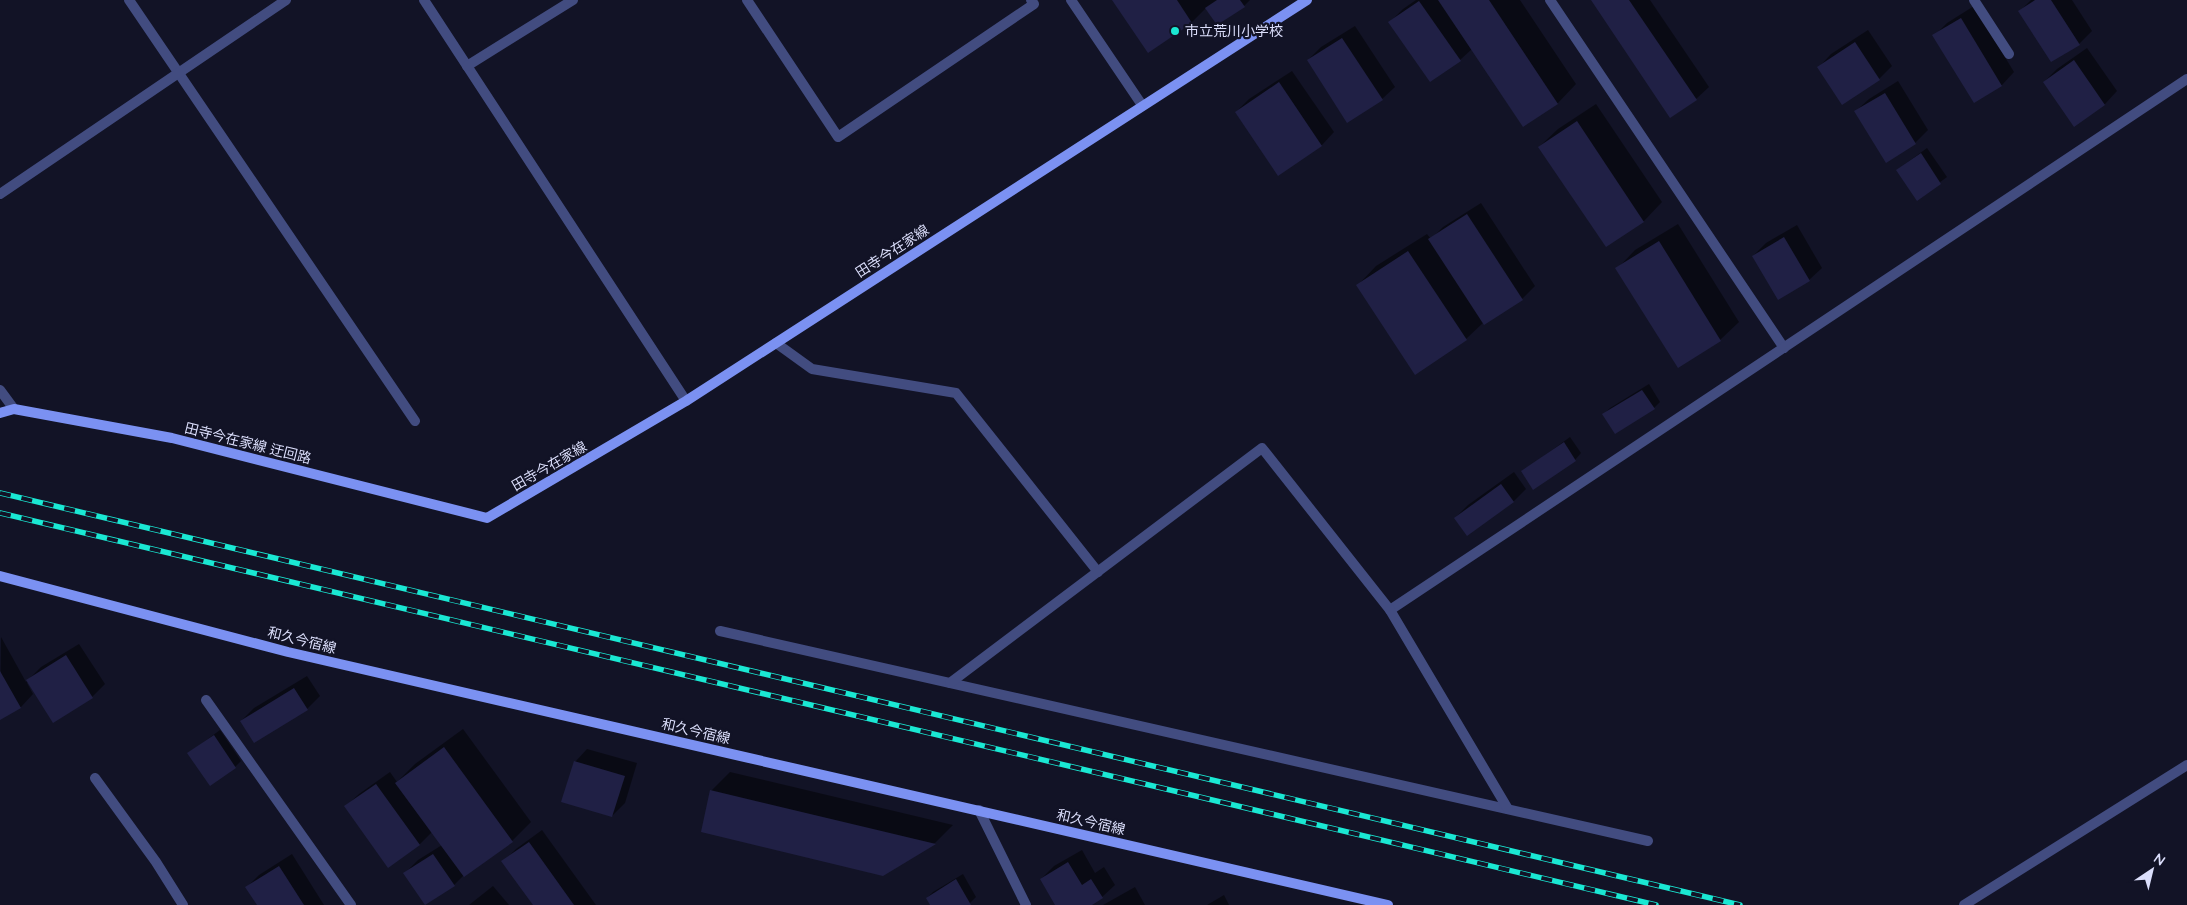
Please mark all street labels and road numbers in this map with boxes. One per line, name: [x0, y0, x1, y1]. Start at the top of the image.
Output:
street label: 田寺今在家線: [852, 221, 932, 281]
street label: 田寺今在家線 迂回路: [183, 419, 313, 467]
street label: 田寺今在家線: [508, 437, 590, 495]
street label: 和久今宿線: [266, 623, 338, 657]
street label: 和久今宿線: [660, 714, 732, 748]
street label: 和久今宿線: [1055, 805, 1127, 839]

